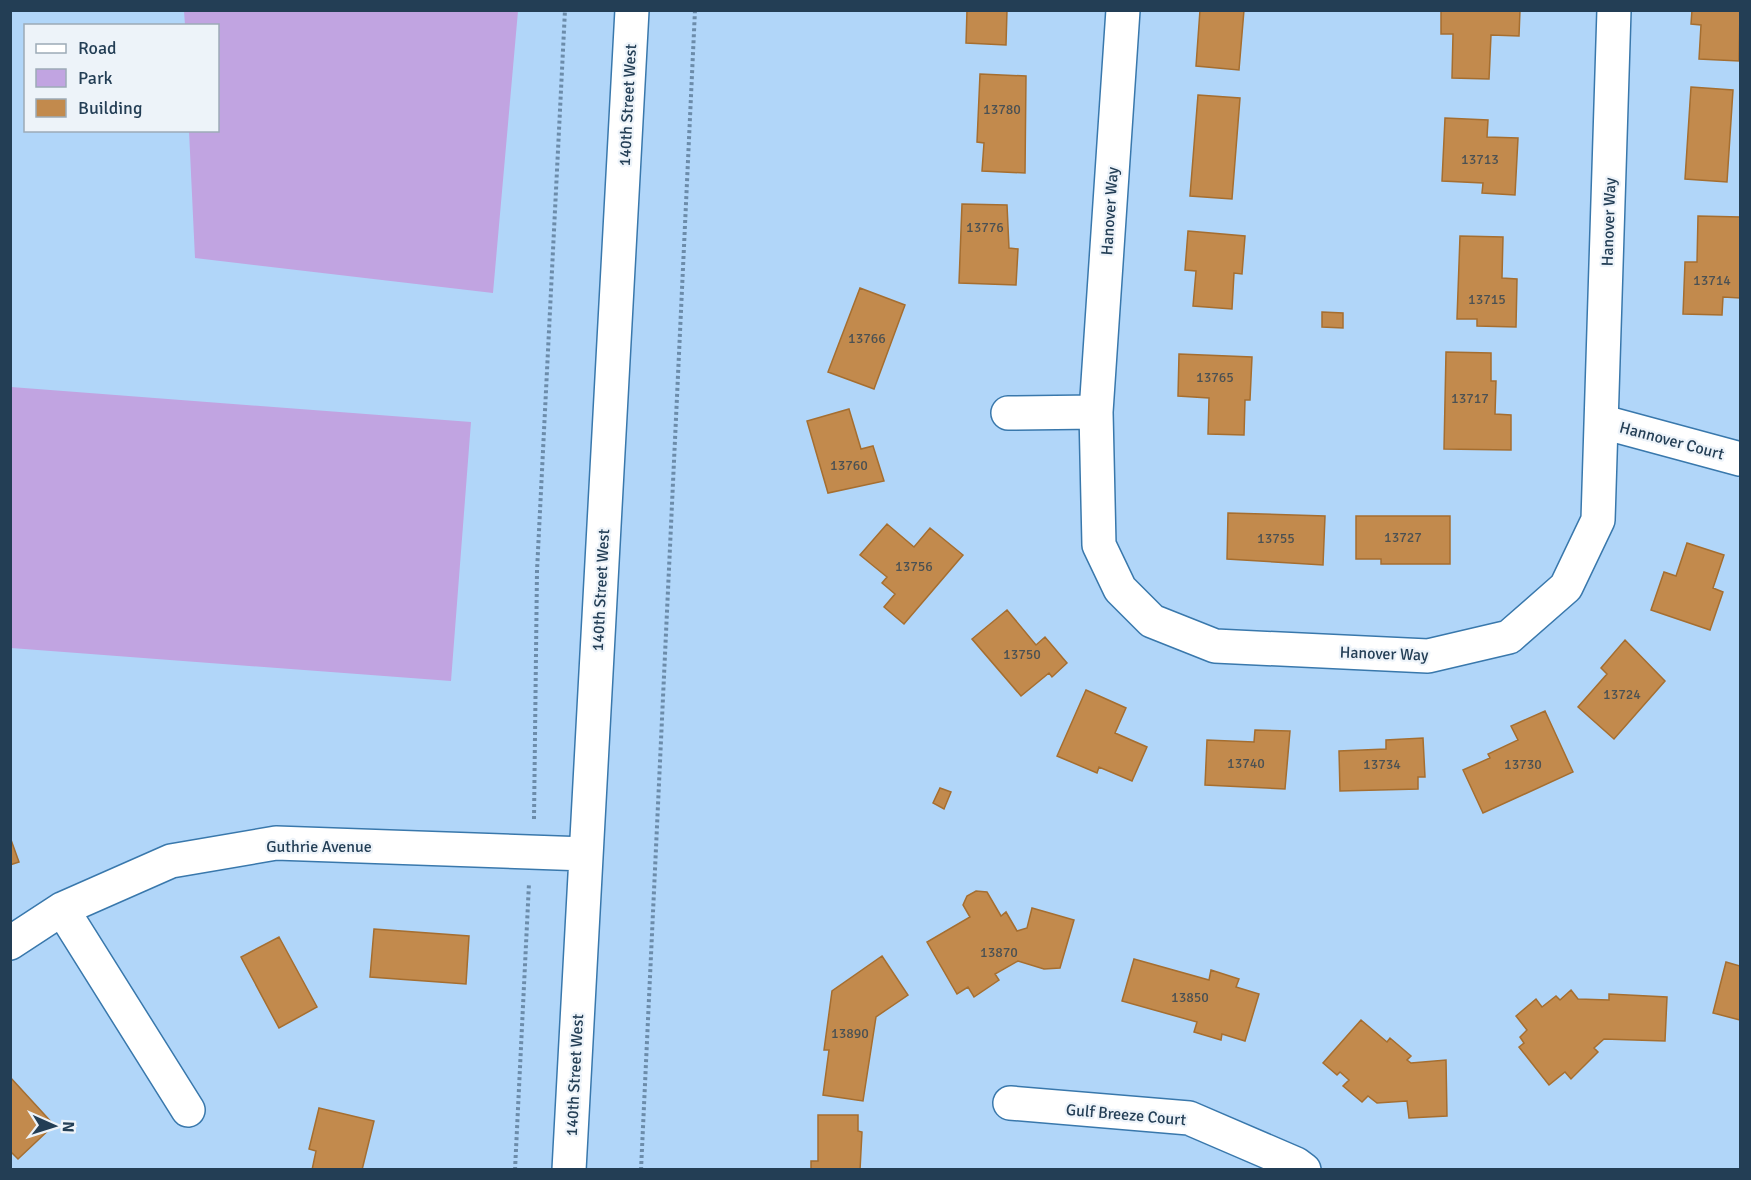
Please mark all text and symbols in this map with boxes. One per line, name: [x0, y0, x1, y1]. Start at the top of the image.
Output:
legend: [24, 24, 219, 132]
text: Road: [78, 37, 117, 59]
street label: 140th Street West: [615, 43, 641, 167]
text: Park: [78, 67, 113, 89]
text: Building: [78, 97, 142, 119]
house number: 13780: [983, 101, 1021, 118]
house number: 13713: [1461, 151, 1499, 168]
street label: Hanover Way: [1097, 166, 1123, 256]
street label: Hanover Way: [1597, 177, 1621, 267]
house number: 13776: [966, 219, 1004, 236]
house number: 13714: [1693, 272, 1731, 289]
house number: 13715: [1468, 291, 1506, 308]
house number: 13766: [848, 330, 886, 347]
house number: 13765: [1196, 369, 1234, 386]
house number: 13717: [1451, 390, 1489, 407]
street label: Hannover Court: [1617, 417, 1727, 465]
house number: 13760: [830, 457, 868, 474]
street label: 140th Street West: [588, 528, 614, 652]
house number: 13727: [1384, 529, 1422, 546]
house number: 13755: [1257, 530, 1295, 547]
house number: 13756: [895, 558, 933, 575]
street label: Hanover Way: [1339, 642, 1429, 666]
house number: 13750: [1003, 646, 1041, 663]
house number: 13724: [1603, 686, 1641, 703]
house number: 13740: [1227, 755, 1265, 772]
house number: 13734: [1363, 756, 1401, 773]
house number: 13730: [1504, 756, 1542, 773]
street label: Guthrie Avenue: [266, 837, 372, 857]
house number: 13870: [980, 944, 1018, 961]
house number: 13850: [1171, 989, 1209, 1006]
street label: 140th Street West: [562, 1013, 588, 1137]
house number: 13890: [831, 1025, 869, 1042]
north arrow: [24, 1096, 84, 1156]
street label: Gulf Breeze Court: [1065, 1100, 1187, 1130]
text: N: [58, 1121, 78, 1133]

